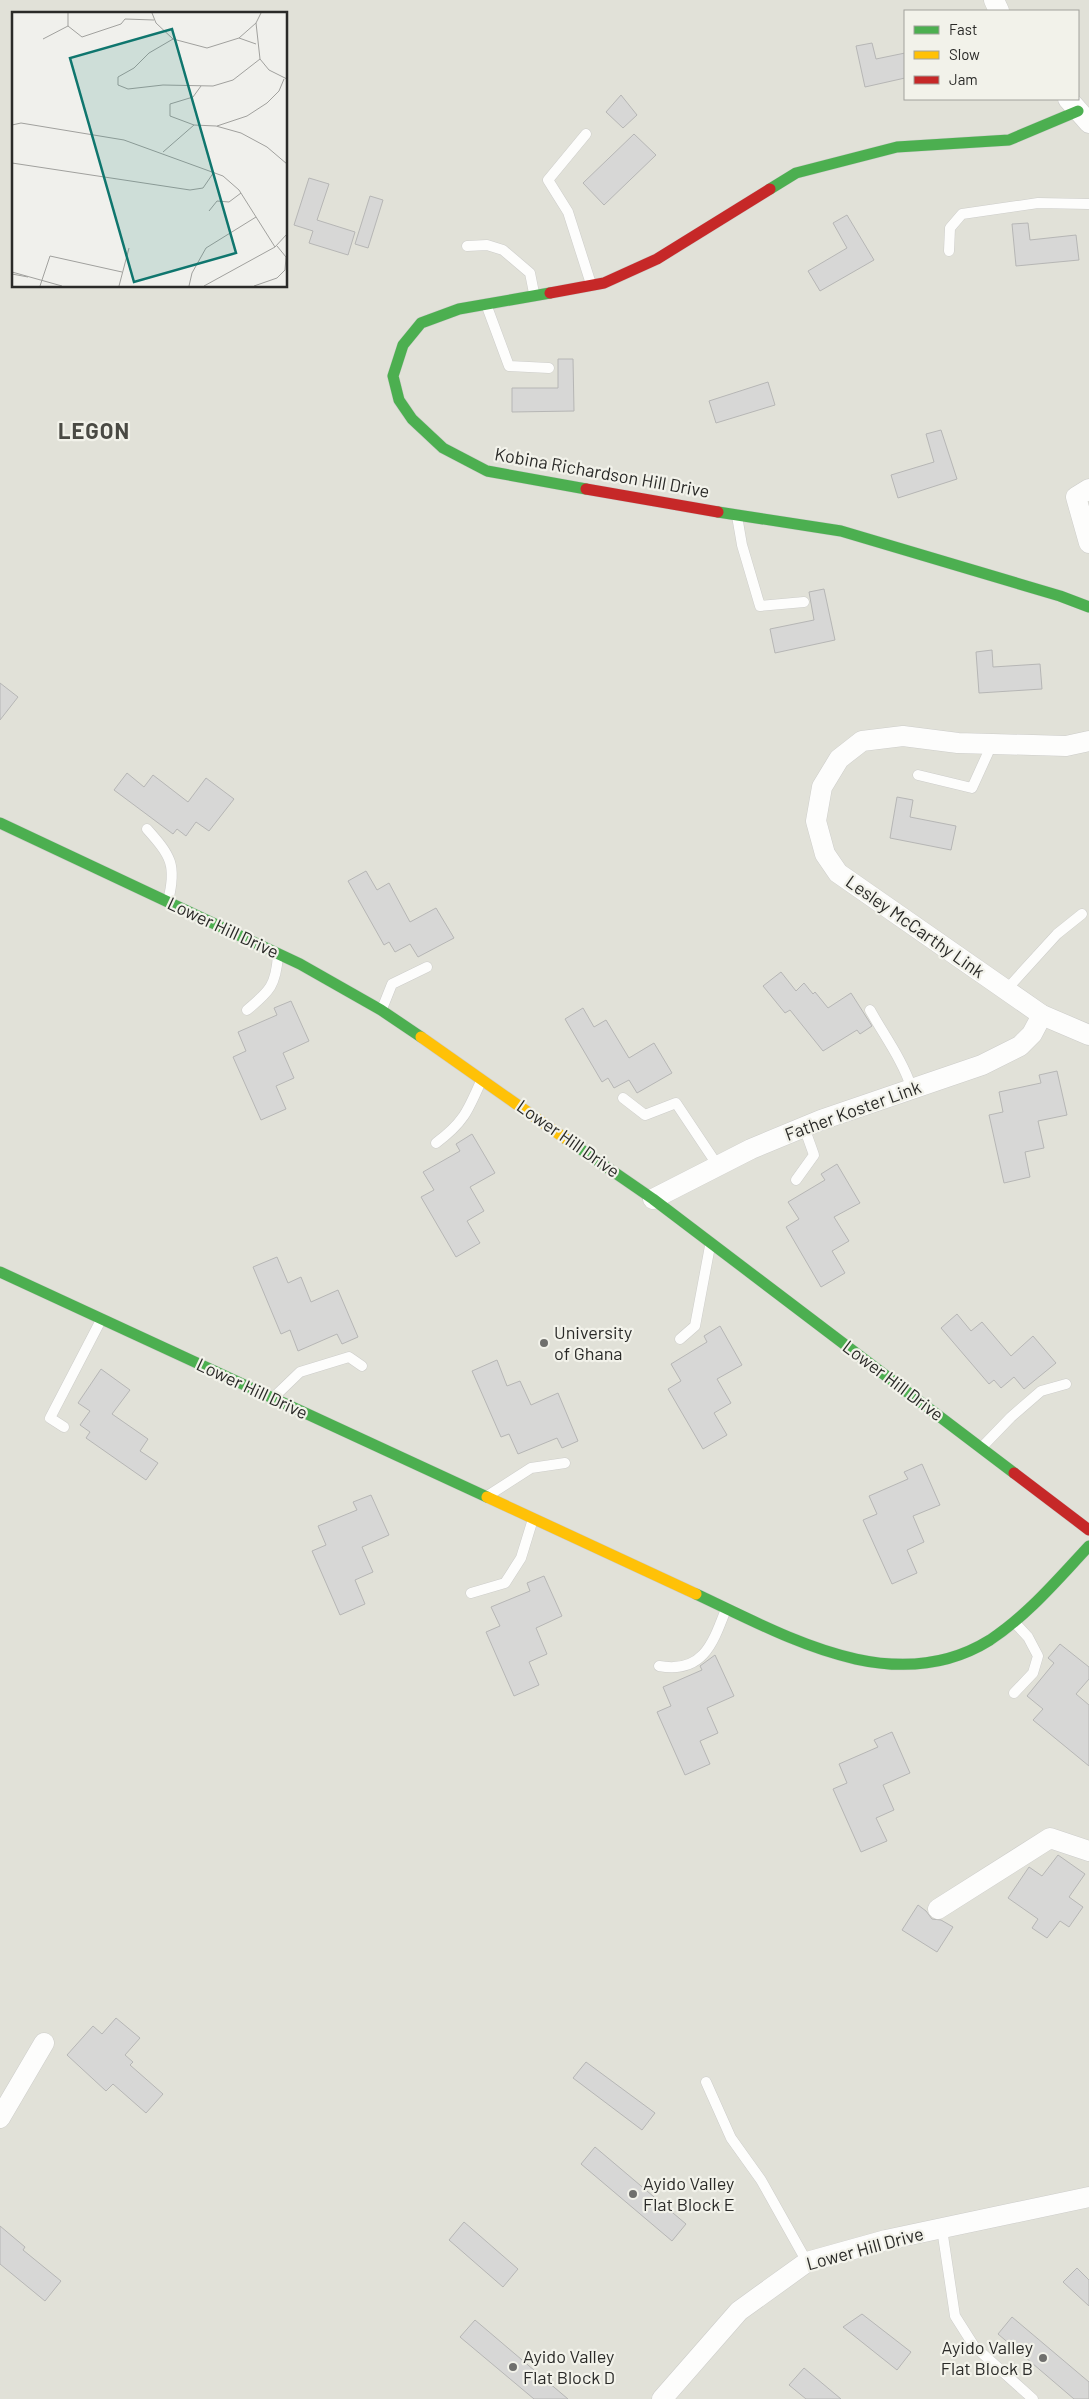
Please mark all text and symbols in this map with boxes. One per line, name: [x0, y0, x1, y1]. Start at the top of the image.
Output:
legend: [904, 10, 1079, 100]
inset map: [12, 12, 288, 288]
text: Fast: [949, 20, 977, 38]
text: Slow: [949, 45, 980, 63]
text: Jam: [949, 70, 978, 88]
district label: LEGON: [58, 417, 130, 443]
street label: Kobina Richardson Hill Drive: [493, 442, 711, 502]
street label: Lesley McCarthy Link: [842, 870, 989, 982]
street label: Lower Hill Drive: [164, 892, 283, 963]
street label: Father Koster Link: [782, 1075, 924, 1145]
street label: Lower Hill Drive: [513, 1095, 624, 1182]
place label: University of Ghana: [554, 1321, 632, 1364]
street label: Lower Hill Drive: [839, 1335, 948, 1425]
marker: University of Ghana: [538, 1337, 550, 1349]
street label: Lower Hill Drive: [193, 1353, 312, 1424]
place label: Ayido Valley Flat Block E: [643, 2172, 735, 2215]
marker: Ayido Valley Flat Block E: [627, 2188, 639, 2200]
street label: Lower Hill Drive: [804, 2222, 926, 2274]
place label: Ayido Valley Flat Block B: [941, 2336, 1033, 2379]
place label: Ayido Valley Flat Block D: [523, 2345, 615, 2388]
marker: Ayido Valley Flat Block B: [1037, 2352, 1049, 2364]
marker: Ayido Valley Flat Block D: [507, 2361, 519, 2373]

